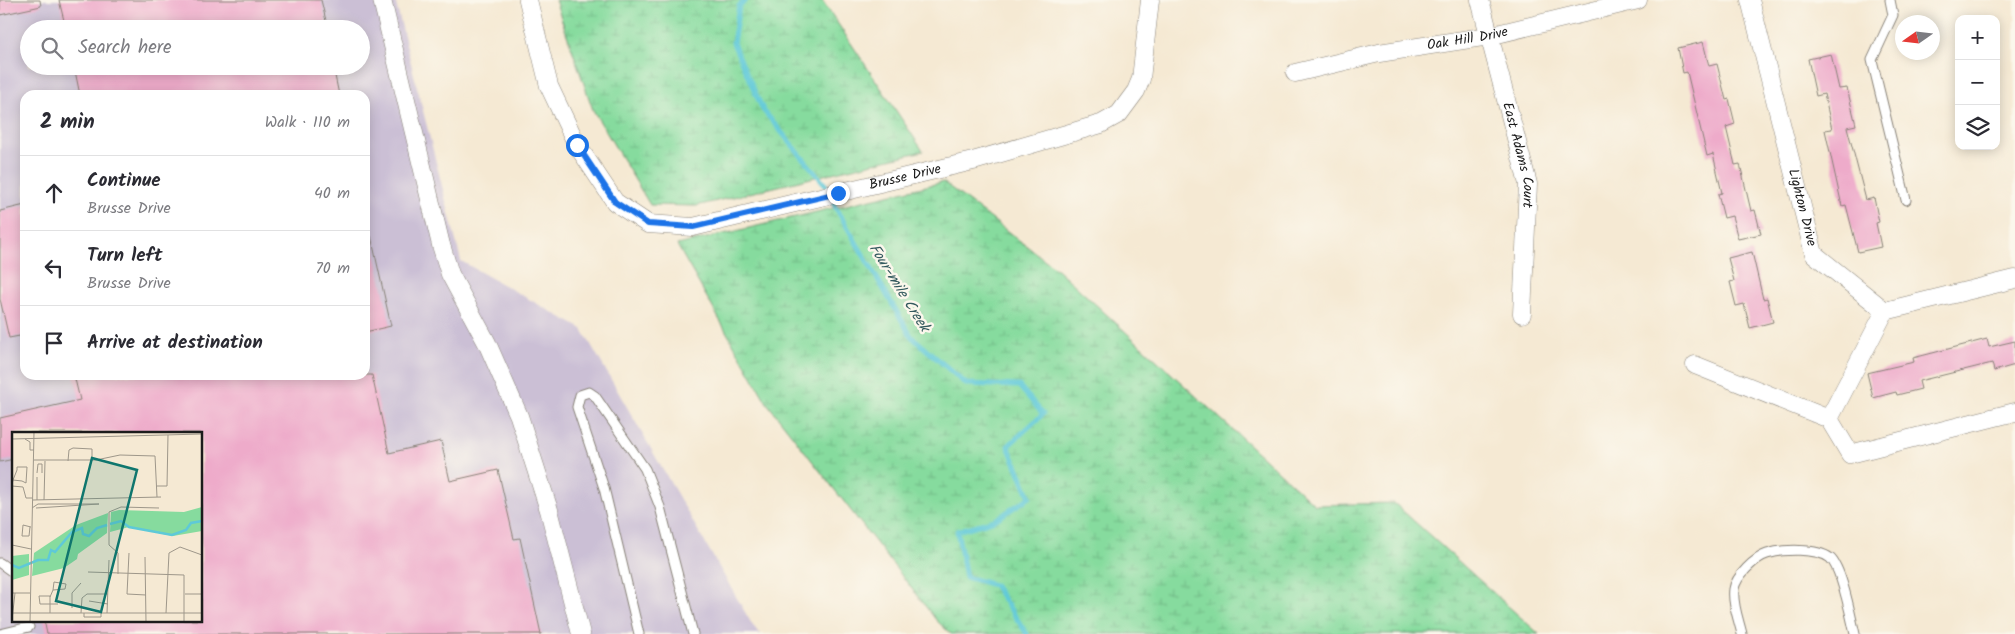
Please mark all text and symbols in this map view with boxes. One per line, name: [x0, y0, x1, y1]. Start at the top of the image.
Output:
north arrow: [1895, 15, 1940, 60]
map controls: [1955, 15, 2000, 150]
button: +: [1955, 15, 2000, 60]
search box: [20, 20, 370, 75]
street label: Oak Hill Drive: [1425, 21, 1511, 56]
text: Search here: [78, 33, 172, 63]
icon: search: [38, 34, 66, 62]
button: −: [1955, 60, 2000, 105]
street label: East Adams Court: [1496, 100, 1539, 209]
button: layers: [1955, 105, 2000, 150]
text: 2 min: [40, 106, 95, 139]
text: Walk · 110 m: [265, 110, 350, 135]
route start: [566, 134, 589, 157]
street label: Brusse Drive: [867, 158, 944, 196]
text: Continue: [87, 166, 160, 196]
street label: Lighton Drive: [1782, 166, 1823, 249]
icon: ahead: [40, 179, 68, 207]
text: 40 m: [314, 181, 350, 206]
route end: [827, 182, 850, 205]
text: Brusse Drive: [87, 196, 171, 221]
water label: Four-mile Creek: [862, 239, 937, 338]
text: Turn left: [87, 241, 162, 271]
icon: left: [40, 254, 68, 282]
text: 70 m: [315, 256, 350, 281]
text: Brusse Drive: [87, 271, 171, 296]
text: Arrive at destination: [87, 328, 263, 358]
icon: arrive: [40, 329, 68, 357]
inset map: [12, 432, 202, 622]

